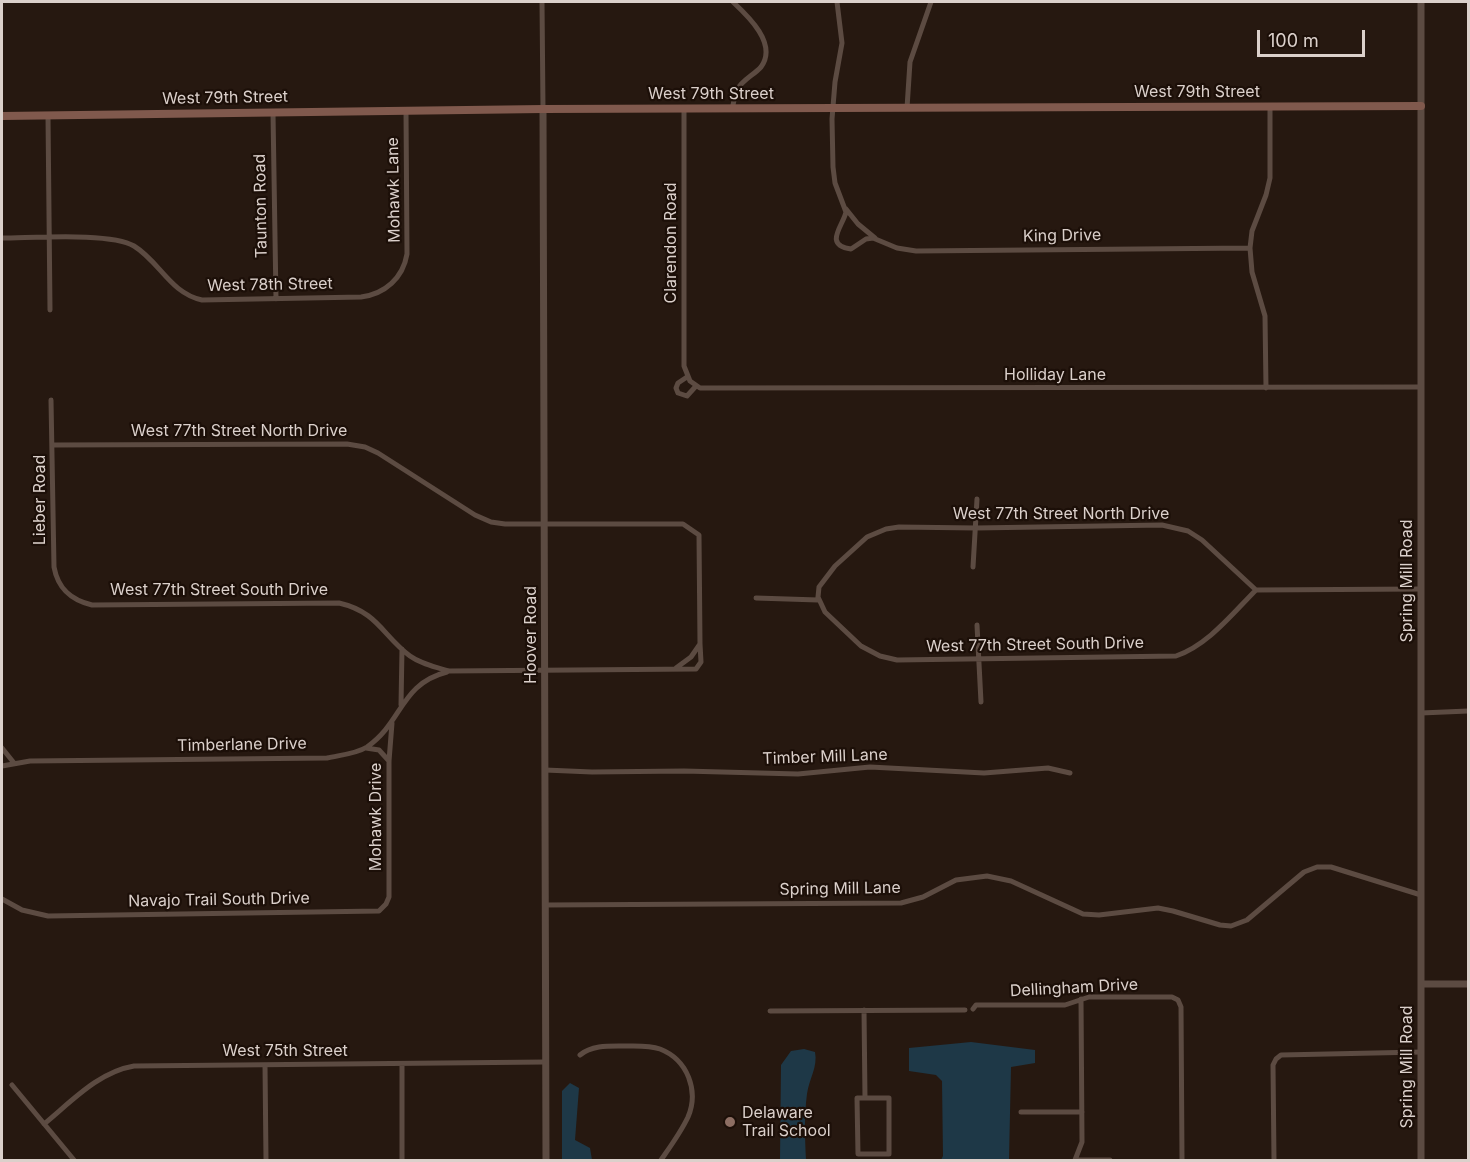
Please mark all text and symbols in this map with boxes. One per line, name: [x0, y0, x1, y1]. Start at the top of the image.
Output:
scale bar: [1260, 18, 1368, 56]
text: 100 m: [1268, 30, 1319, 51]
street label: West 79th Street: [1134, 82, 1260, 102]
street label: West 79th Street: [648, 84, 774, 104]
street label: West 79th Street: [162, 87, 288, 109]
street label: Mohawk Lane: [383, 137, 405, 243]
street label: Taunton Road: [250, 154, 272, 258]
street label: Clarendon Road: [661, 182, 681, 304]
street label: King Drive: [1023, 226, 1101, 246]
street label: West 78th Street: [207, 274, 333, 296]
street label: Holliday Lane: [1004, 365, 1106, 385]
street label: West 77th Street North Drive: [131, 421, 347, 441]
street label: Lieber Road: [30, 455, 50, 545]
street label: West 77th Street North Drive: [953, 504, 1169, 524]
street label: Spring Mill Road: [1397, 519, 1417, 643]
street label: West 77th Street South Drive: [110, 580, 328, 600]
street label: Hoover Road: [521, 586, 541, 684]
street label: West 77th Street South Drive: [926, 633, 1144, 657]
street label: Timberlane Drive: [177, 734, 307, 756]
street label: Timber Mill Lane: [762, 745, 888, 769]
street label: Mohawk Drive: [366, 763, 386, 871]
street label: Spring Mill Lane: [779, 878, 901, 900]
street label: Navajo Trail South Drive: [128, 889, 310, 911]
street label: Dellingham Drive: [1009, 975, 1139, 1001]
street label: Spring Mill Road: [1397, 1005, 1417, 1129]
street label: West 75th Street: [222, 1041, 348, 1061]
place label: Delaware Trail School: [742, 1103, 831, 1141]
marker: Delaware Trail School: [723, 1115, 737, 1129]

